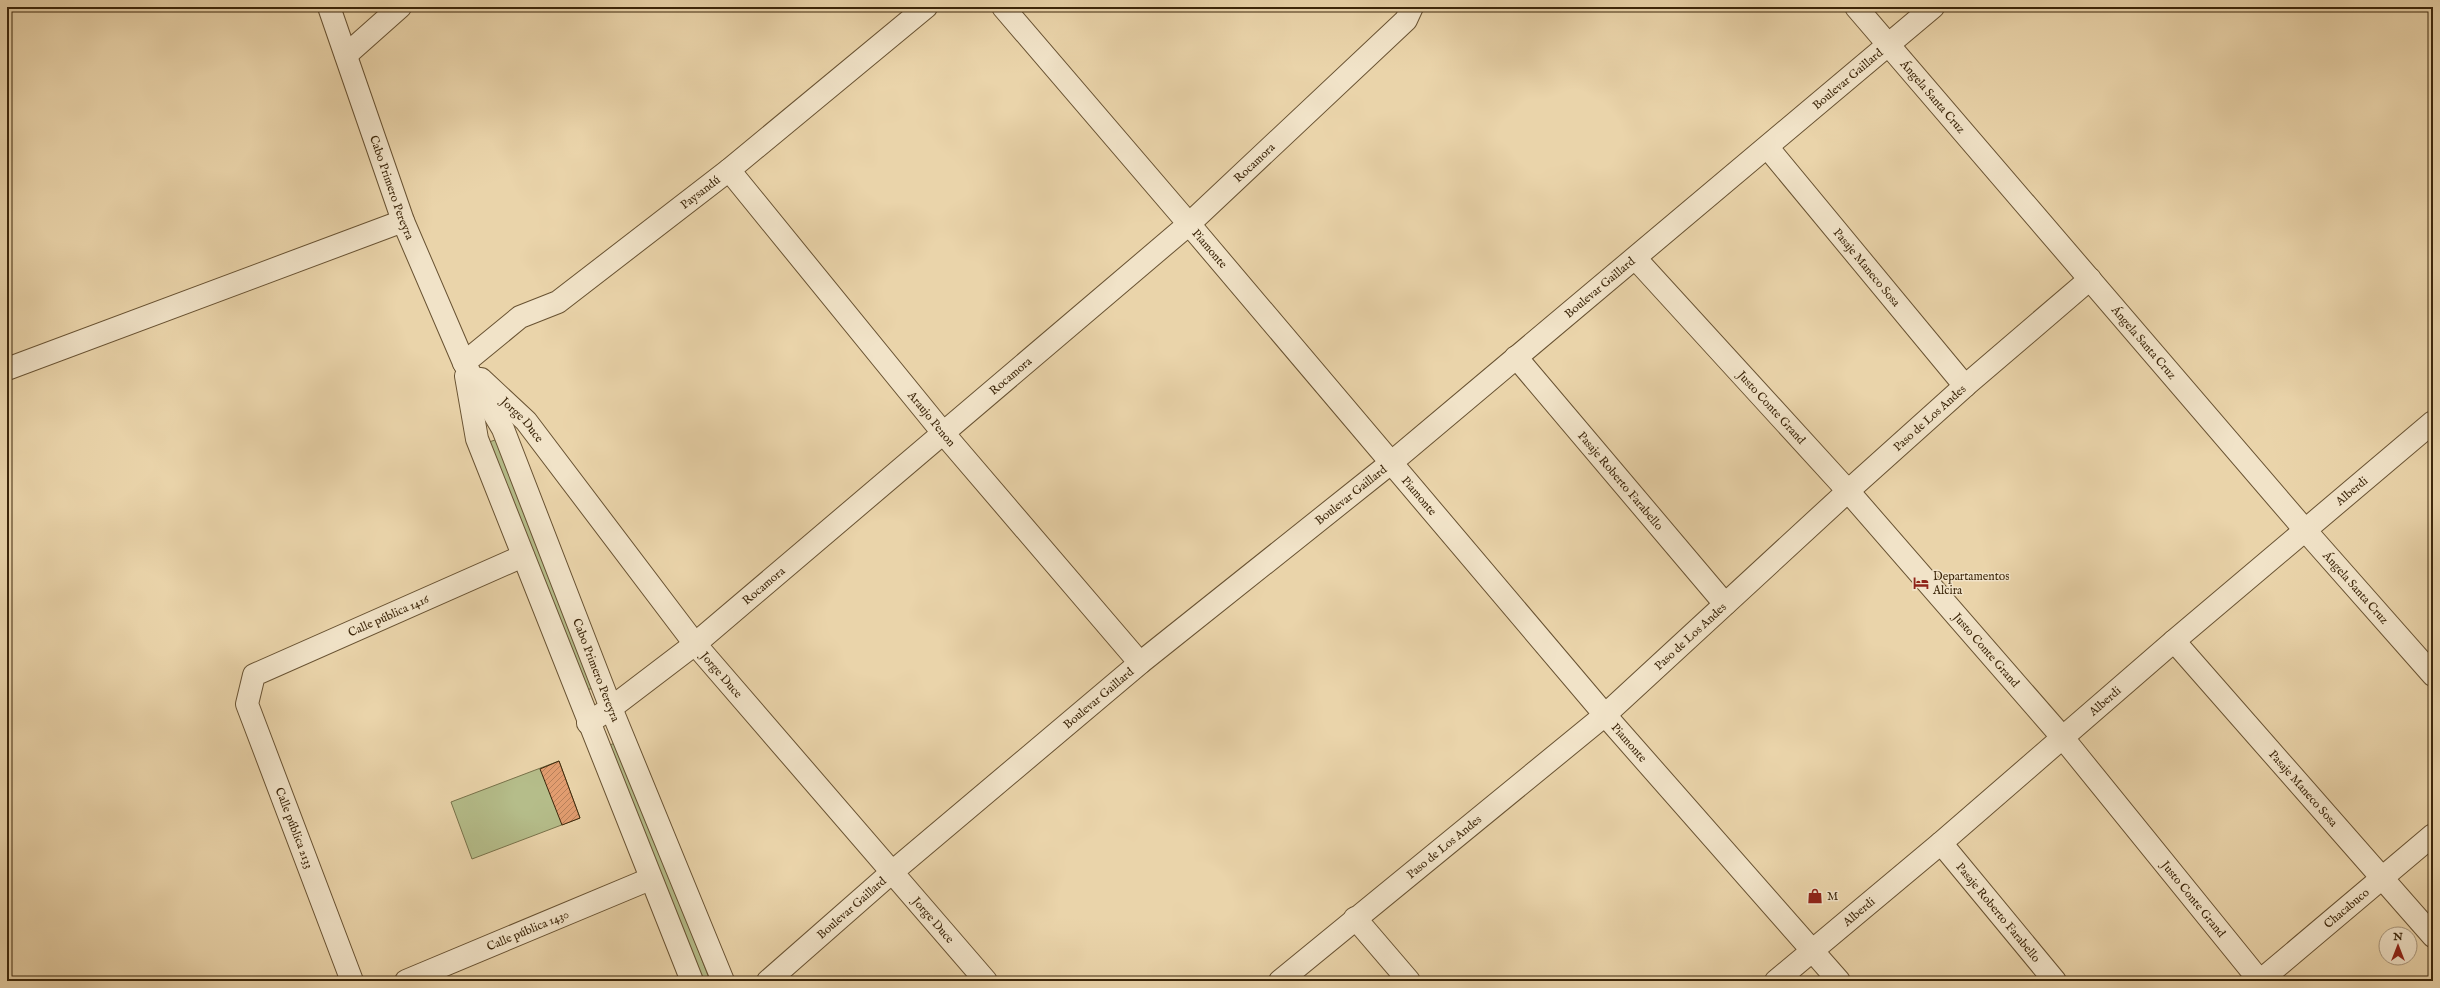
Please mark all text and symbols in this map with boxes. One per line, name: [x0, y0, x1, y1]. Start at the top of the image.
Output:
street label: Boulevar Gaillard: [1809, 45, 1886, 113]
street label: Ángela Santa Cruz: [1897, 55, 1969, 137]
street label: Cabo Primero Pereyra: [366, 133, 418, 243]
street label: Rocamora: [1230, 139, 1279, 186]
street label: Paysandú: [677, 172, 723, 212]
street label: Pasaje Maneco Sosa: [1830, 225, 1904, 310]
street label: Piamonte: [1189, 226, 1231, 272]
street label: Boulevar Gaillard: [1561, 253, 1638, 321]
street label: Ángela Santa Cruz: [2108, 301, 2180, 383]
street label: Rocamora: [986, 353, 1035, 398]
street label: Justo Conte Grand: [1732, 366, 1809, 448]
street label: Paso de Los Andes: [1890, 381, 1969, 454]
street label: Araujo Penon: [904, 387, 959, 450]
street label: Jorge Duce: [495, 392, 547, 446]
street label: Pasaje Roberto Farabello: [1575, 428, 1667, 534]
street label: Boulevar Gaillard: [1312, 461, 1390, 528]
street label: Piamonte: [1398, 473, 1440, 519]
street label: Alberdi: [2332, 473, 2371, 509]
street label: Ángela Santa Cruz: [2319, 547, 2392, 627]
street label: Rocamora: [739, 563, 788, 608]
place label: Departamentos Alcira: [1932, 569, 2009, 598]
hotel icon: Departamentos Alcira: [1912, 574, 1930, 592]
street label: Calle pública 1416: [346, 591, 432, 640]
street label: Paso de Los Andes: [1651, 599, 1729, 673]
street label: Justo Conte Grand: [1948, 608, 2023, 691]
street label: Cabo Primero Pereyra: [569, 616, 624, 725]
street label: Jorge Duce: [695, 647, 746, 701]
street label: Boulevar Gaillard: [1060, 664, 1137, 732]
street label: Alberdi: [2085, 683, 2124, 719]
street label: Piamonte: [1608, 720, 1651, 765]
street label: Pasaje Maneco Sosa: [2266, 747, 2342, 830]
street label: Calle pública 2133: [271, 785, 316, 871]
street label: Paso de Los Andes: [1403, 812, 1485, 882]
street label: Justo Conte Grand: [2156, 856, 2229, 941]
street label: Pasaje Roberto Farabello: [1953, 860, 2044, 966]
street label: Boulevar Gaillard: [814, 873, 890, 942]
street label: Chacabuco: [2321, 884, 2373, 931]
shop icon: M: [1806, 887, 1824, 905]
place label: M: [1827, 889, 1838, 904]
street label: Jorge Duce: [907, 892, 958, 947]
street label: Alberdi: [1839, 894, 1878, 930]
street label: Calle pública 1430: [484, 906, 571, 954]
north arrow: [2378, 926, 2418, 966]
text: N: [2392, 930, 2403, 944]

